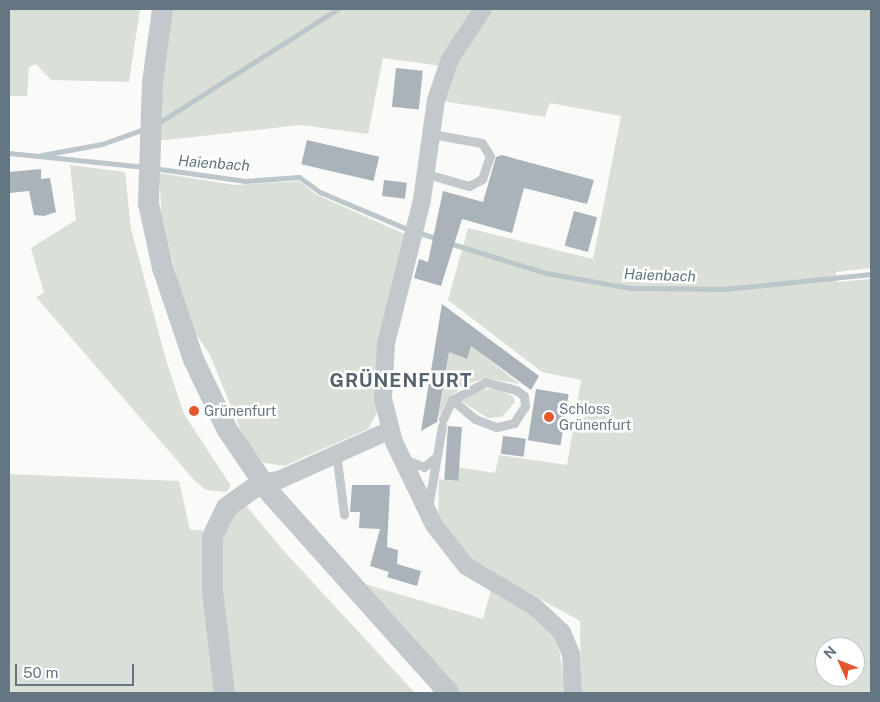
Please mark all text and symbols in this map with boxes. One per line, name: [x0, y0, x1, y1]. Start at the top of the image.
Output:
water label: Haienbach: [177, 152, 251, 174]
water label: Haienbach: [624, 265, 696, 285]
district label: GRÜNENFURT: [328, 370, 474, 392]
place label: Schloss Grünenfurt: [559, 401, 631, 434]
place label: Grünenfurt: [204, 403, 276, 419]
marker: Grünenfurt: [188, 405, 200, 417]
marker: Schloss Grünenfurt: [543, 411, 555, 423]
north arrow: [815, 637, 865, 687]
text: N: [820, 643, 839, 662]
scale bar: [18, 654, 136, 686]
text: 50 m: [23, 664, 58, 681]

